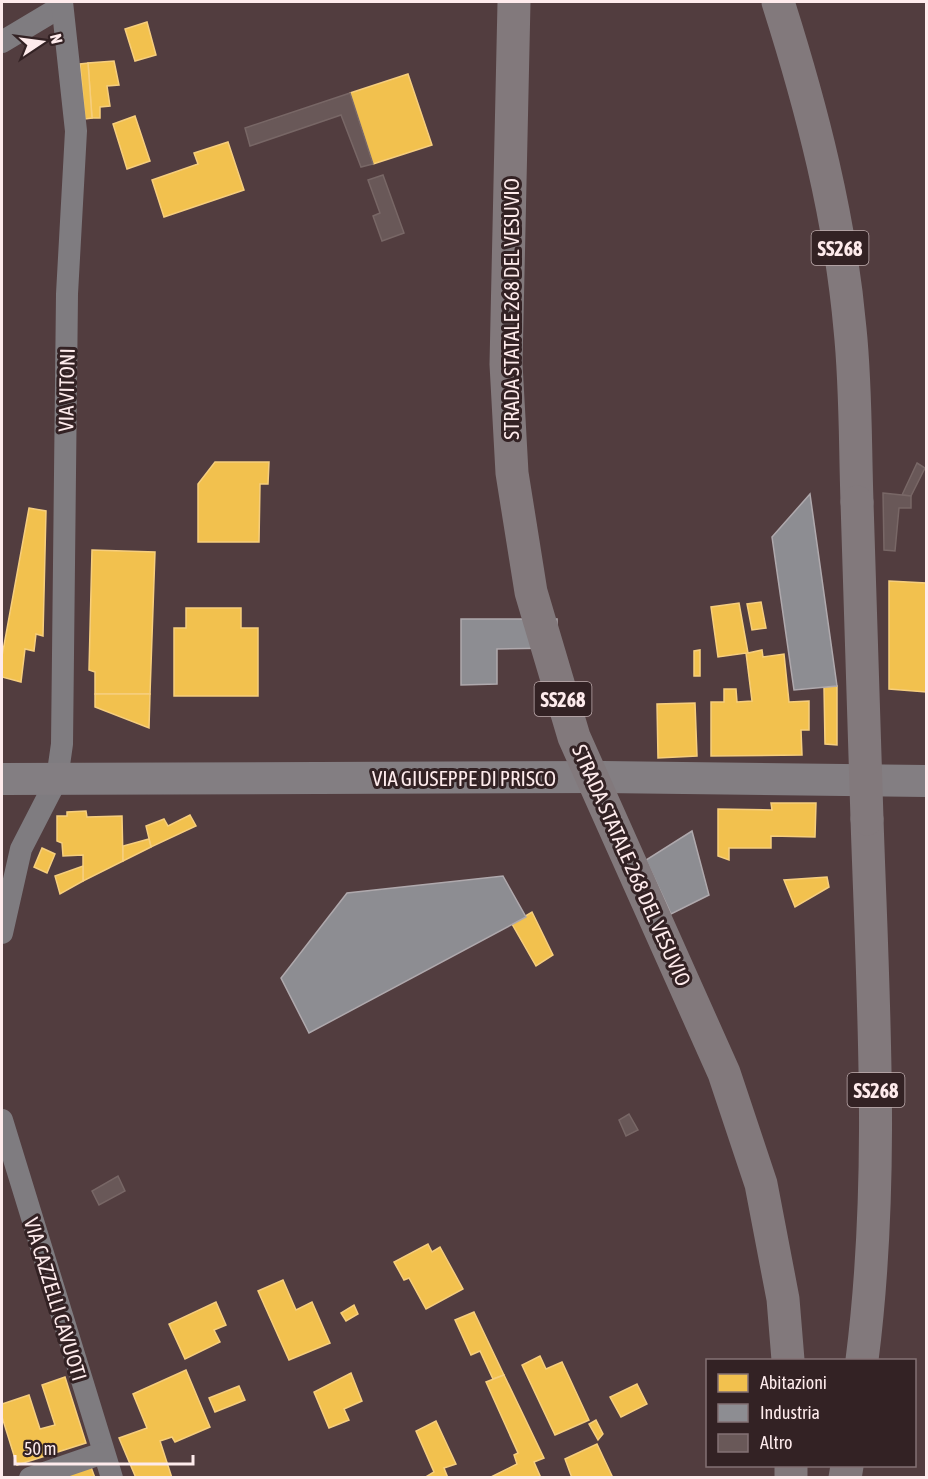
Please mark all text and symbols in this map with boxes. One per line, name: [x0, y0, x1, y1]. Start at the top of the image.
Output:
north arrow: [12, 12, 72, 72]
text: N: [47, 32, 66, 45]
street label: STRADA STATALE 268 DEL VESUVIO: [499, 178, 523, 440]
road number: SS268: [812, 231, 868, 265]
street label: VIA VITONI: [53, 348, 79, 432]
road number: SS268: [534, 682, 592, 716]
street label: STRADA STATALE 268 DEL VESUVIO: [568, 741, 696, 989]
street label: VIA GIUSEPPE DI PRISCO: [372, 766, 556, 790]
road number: SS268: [848, 1073, 904, 1107]
street label: VIA CAZZELLI CAVUOTI: [20, 1215, 92, 1383]
legend: [706, 1359, 916, 1467]
text: Abitazioni: [760, 1372, 827, 1393]
text: Industria: [760, 1402, 820, 1423]
scale bar: [15, 1428, 194, 1466]
text: Altro: [760, 1432, 793, 1453]
text: 50 m: [24, 1438, 56, 1459]

